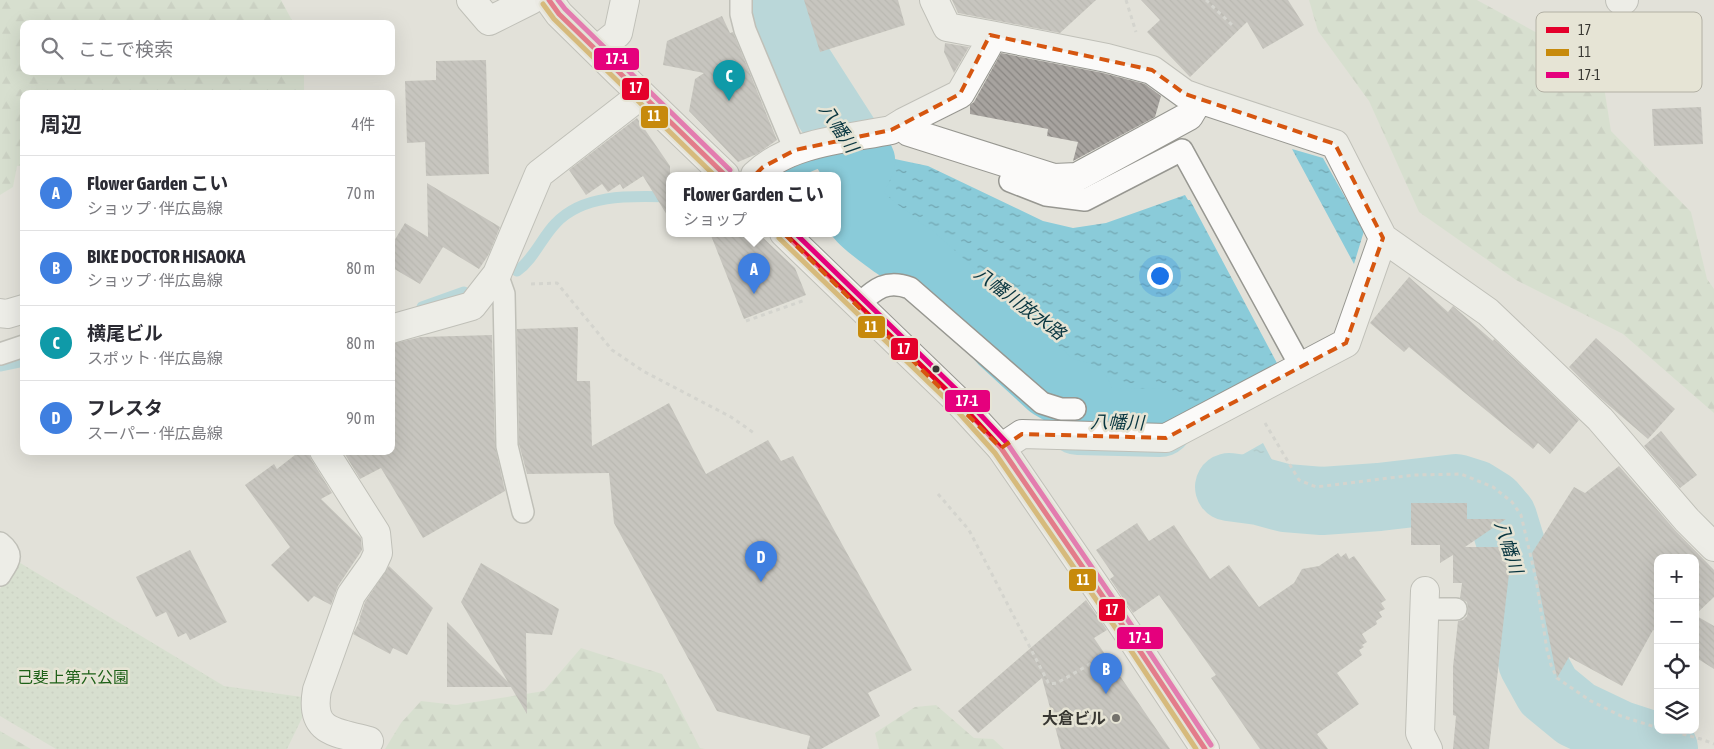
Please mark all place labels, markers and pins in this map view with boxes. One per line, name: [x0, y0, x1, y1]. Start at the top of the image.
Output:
pin: C: [713, 60, 745, 101]
pin: A: [738, 253, 770, 294]
unlabelled marker: [931, 364, 941, 374]
pin: D: [745, 541, 777, 582]
pin: B: [1090, 653, 1122, 694]
place label: 大倉ビル: [1042, 709, 1106, 727]
marker: 大倉ビル: [1110, 712, 1122, 724]

